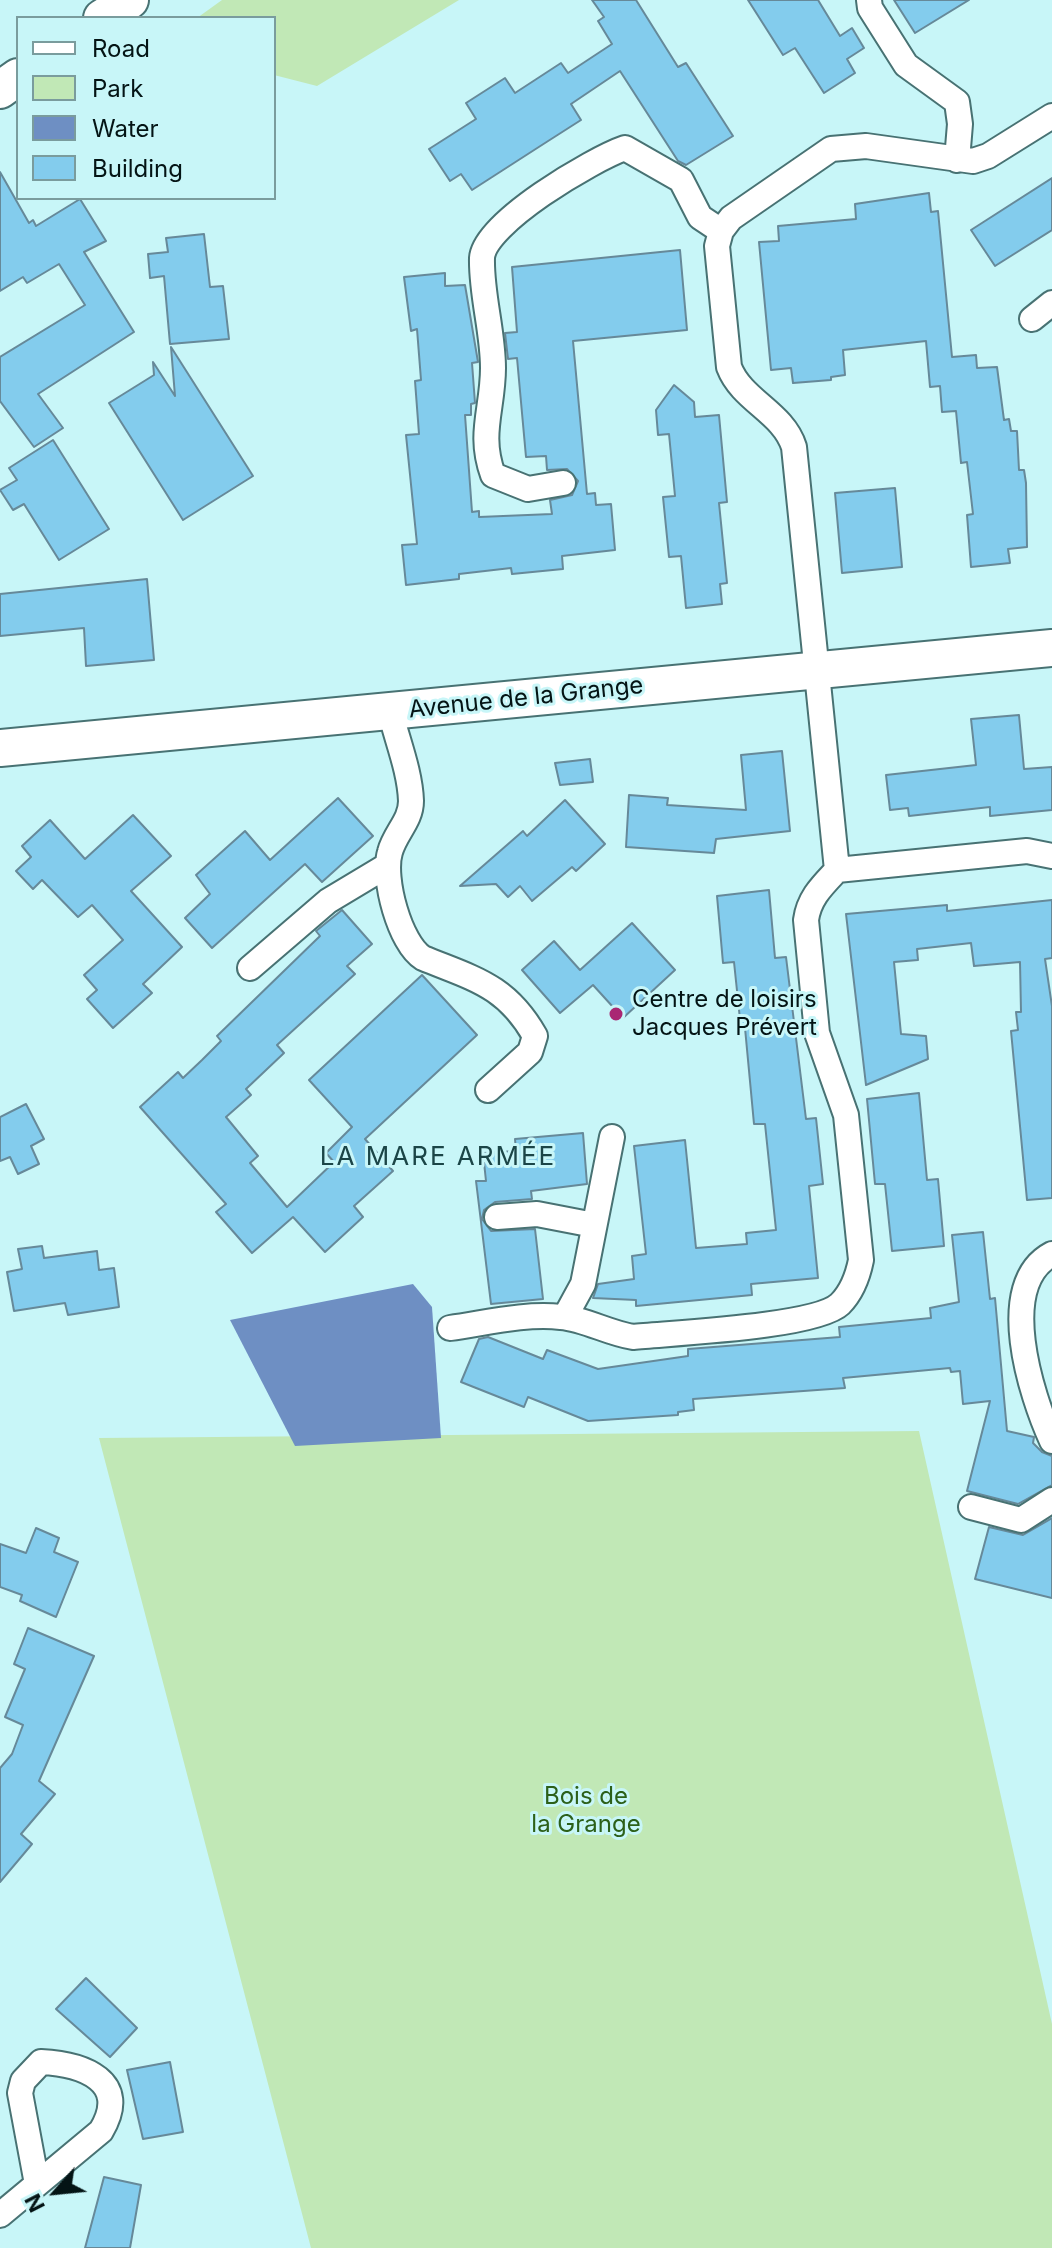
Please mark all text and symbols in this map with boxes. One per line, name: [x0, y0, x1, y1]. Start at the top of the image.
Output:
legend: [16, 16, 276, 200]
text: Road: [92, 34, 150, 63]
text: Park: [92, 74, 143, 103]
text: Water: [92, 114, 159, 143]
text: Building: [92, 154, 183, 183]
street label: Avenue de la Grange: [407, 671, 645, 725]
place label: Centre de loisirs Jacques Prévert: [632, 986, 817, 1042]
marker: Centre de loisirs Jacques Prévert: [607, 1005, 625, 1023]
district label: LA MARE ARMÉE: [320, 1141, 556, 1173]
park label: Bois de la Grange: [531, 1783, 641, 1839]
north arrow: [16, 2152, 96, 2232]
text: N: [19, 2190, 50, 2216]

